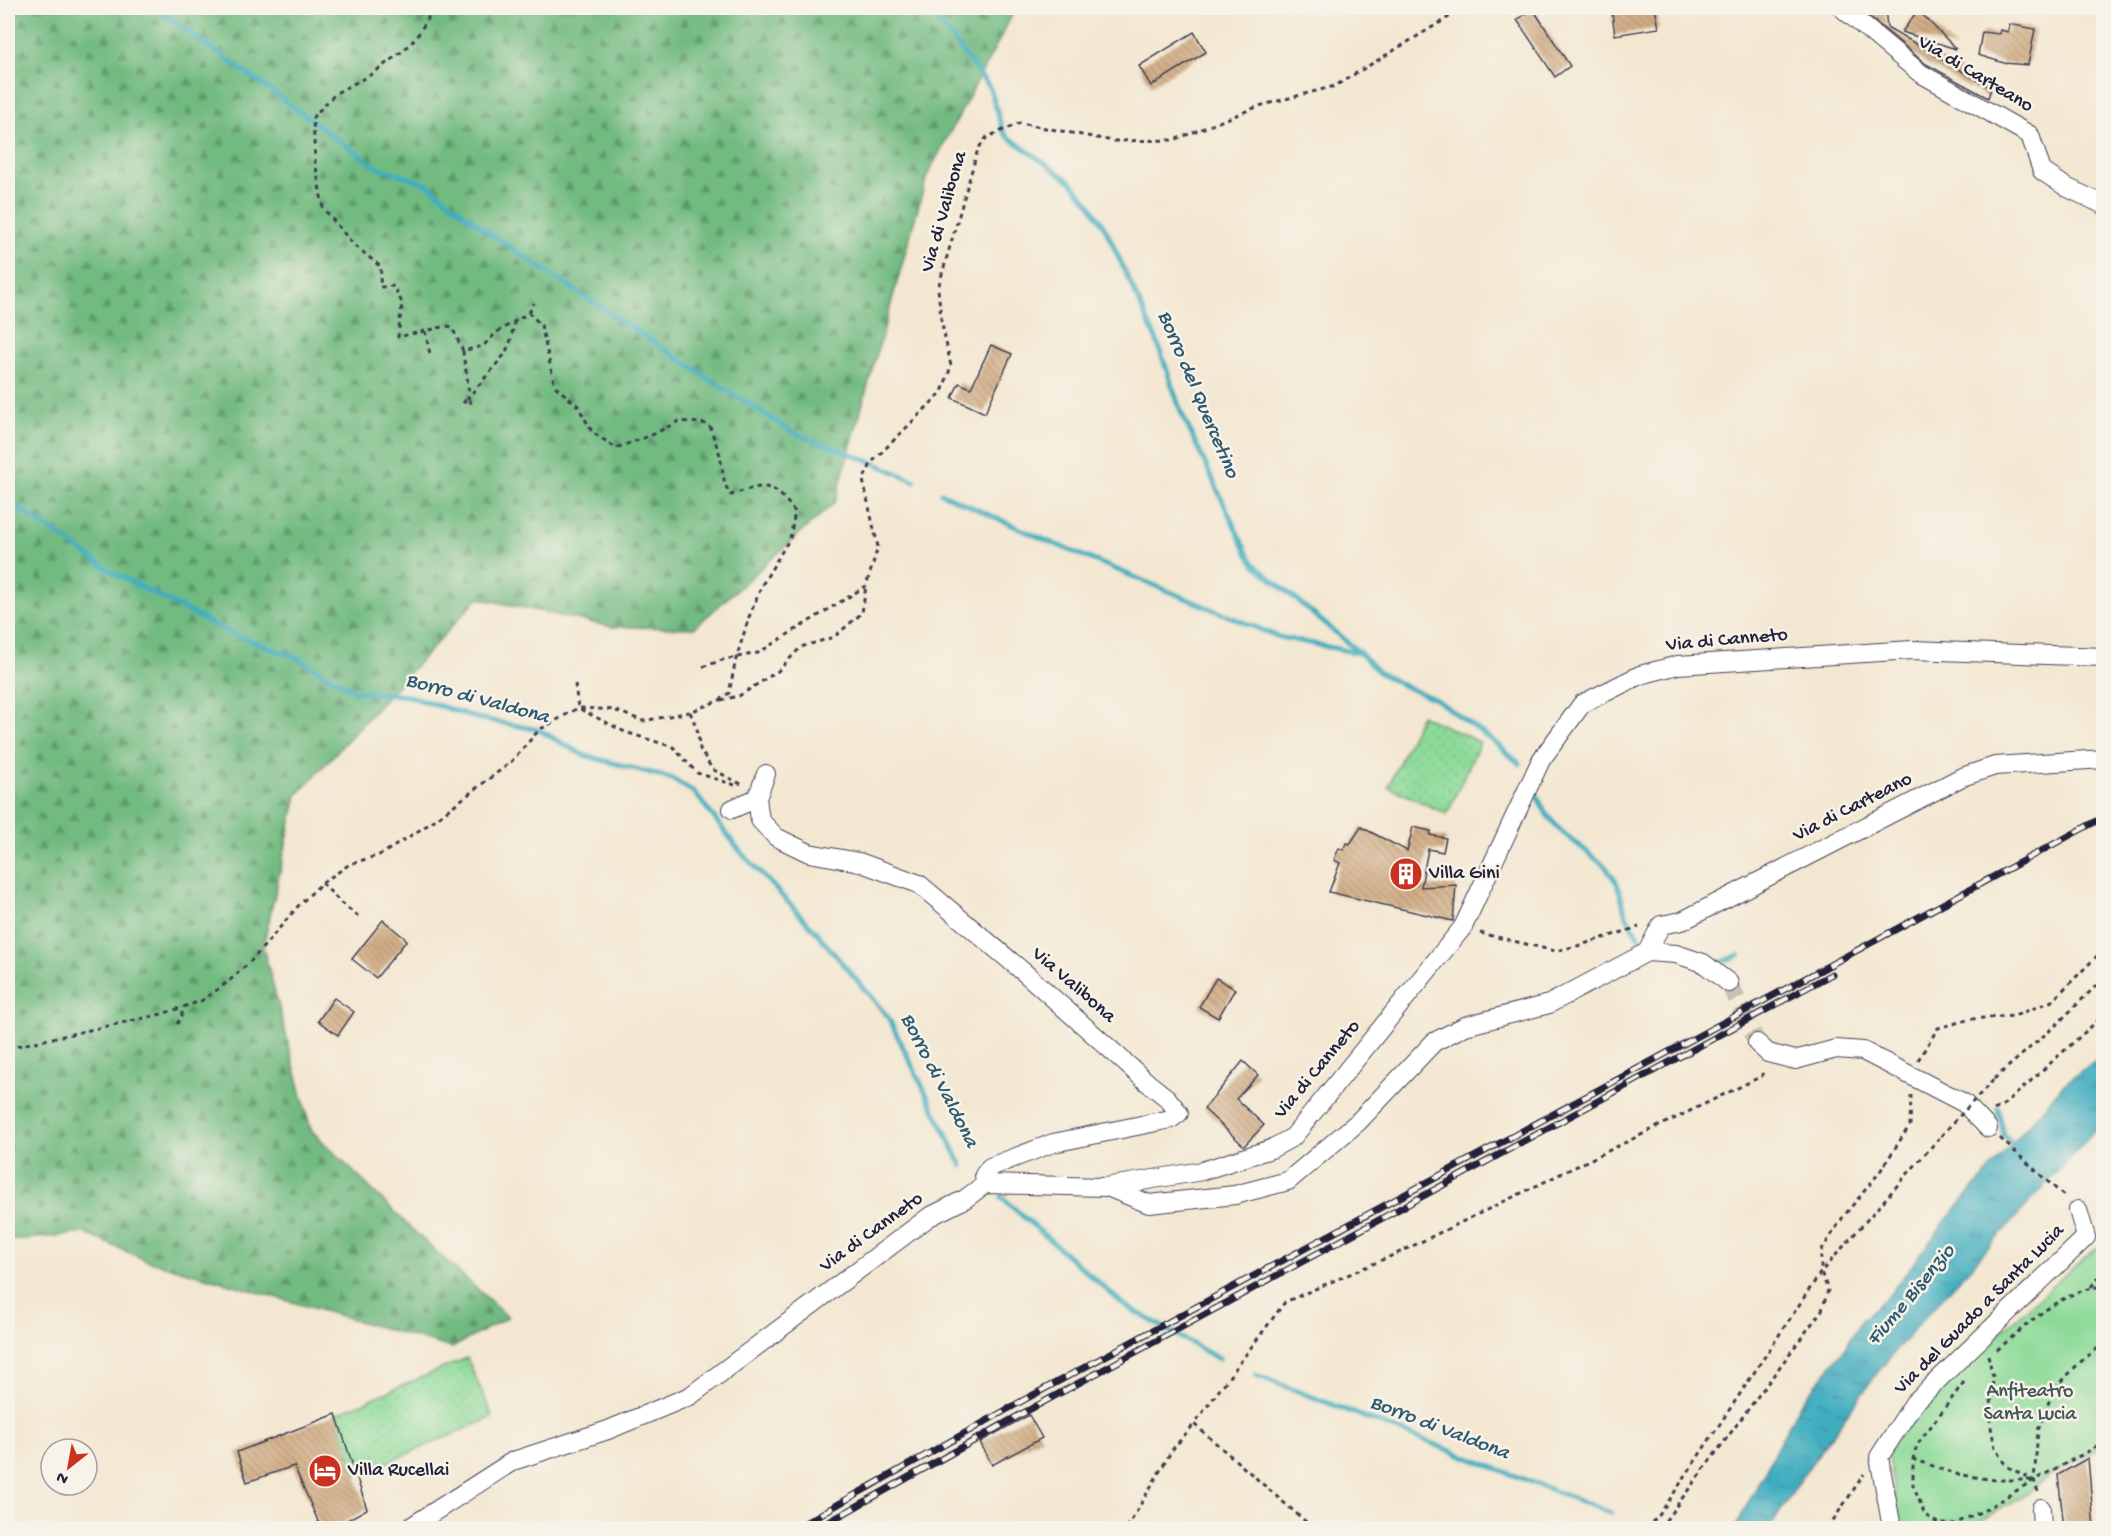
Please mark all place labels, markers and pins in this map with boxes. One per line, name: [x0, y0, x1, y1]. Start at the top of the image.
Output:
building icon: Villa Gini: [1388, 856, 1424, 892]
place label: Villa Gini: [1428, 863, 1500, 886]
hotel icon: Villa Rucellai: [307, 1453, 343, 1489]
place label: Villa Rucellai: [347, 1460, 449, 1483]

